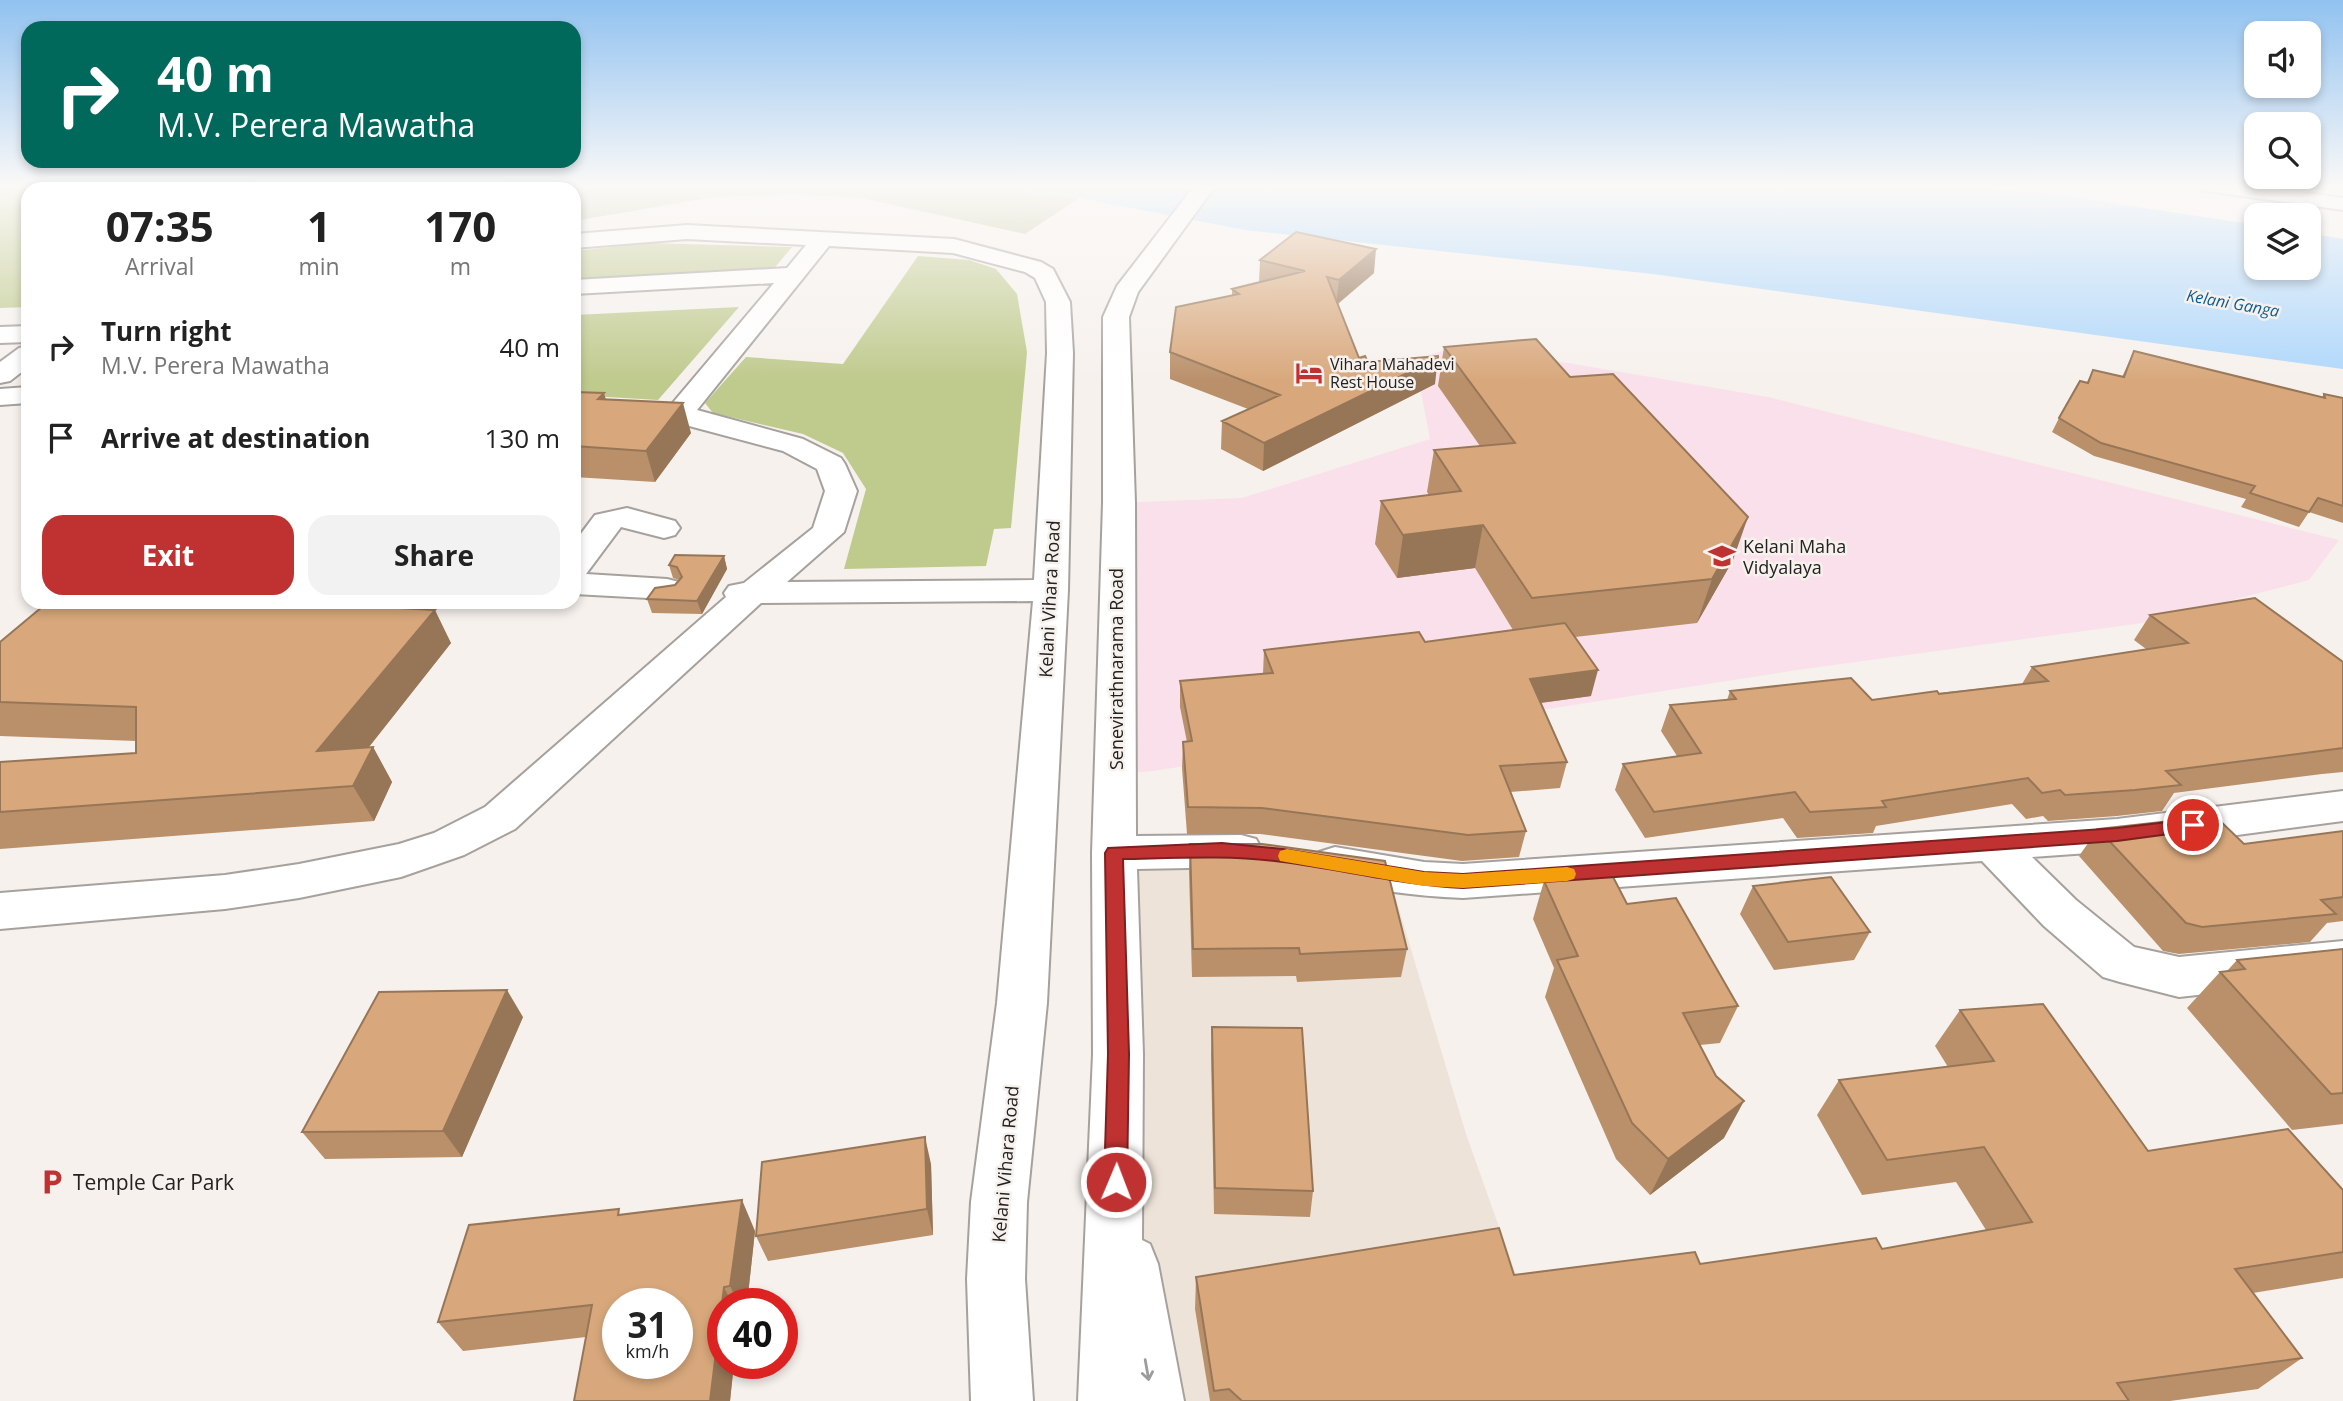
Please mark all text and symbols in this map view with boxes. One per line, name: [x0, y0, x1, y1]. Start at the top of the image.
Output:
map controls: [2244, 21, 2321, 280]
button: sound: [2244, 21, 2321, 98]
text: 40 m: [157, 40, 274, 106]
icon: right: [42, 49, 133, 140]
text: M.V. Perera Mawatha: [157, 103, 475, 146]
button: search: [2244, 112, 2321, 189]
text: 07:35: [106, 197, 214, 254]
text: 1: [307, 197, 331, 254]
text: 170: [424, 197, 496, 254]
button: layers: [2244, 203, 2321, 280]
text: Arrival: [125, 250, 194, 282]
text: min: [298, 250, 340, 282]
text: m: [450, 250, 471, 282]
water label: Kelani Ganga: [2185, 284, 2281, 322]
text: Turn right: [101, 313, 232, 349]
icon: right: [42, 328, 80, 366]
text: 40 m: [499, 329, 560, 365]
text: M.V. Perera Mawatha: [101, 349, 330, 381]
place label: Vihara Mahadevi Rest House: [1330, 353, 1455, 393]
hotel icon: Vihara Mahadevi Rest House: [1294, 358, 1324, 388]
icon: arrive: [42, 419, 80, 457]
text: Arrive at destination: [101, 420, 370, 456]
text: 130 m: [485, 420, 560, 456]
button: Exit: [42, 515, 294, 595]
button: Share: [308, 515, 560, 595]
street label: Kelani Vihara Road: [1033, 520, 1065, 678]
place label: Kelani Maha Vidyalaya: [1743, 534, 1846, 579]
school or university icon: Kelani Maha Vidyalaya: [1707, 541, 1737, 571]
street label: Senevirathnarama Road: [1104, 568, 1128, 770]
pin: [2163, 795, 2223, 855]
icon: arrive: [2174, 806, 2212, 844]
street label: Kelani Vihara Road: [986, 1085, 1024, 1243]
position arrow: [1079, 1145, 1153, 1219]
parking icon: Temple Car Park: [37, 1167, 67, 1197]
place label: Temple Car Park: [73, 1168, 234, 1196]
speed limit sign: 40: [707, 1288, 798, 1379]
text: 31: [627, 1301, 668, 1348]
text: km/h: [626, 1339, 669, 1363]
one-way arrow: [1141, 1358, 1154, 1381]

